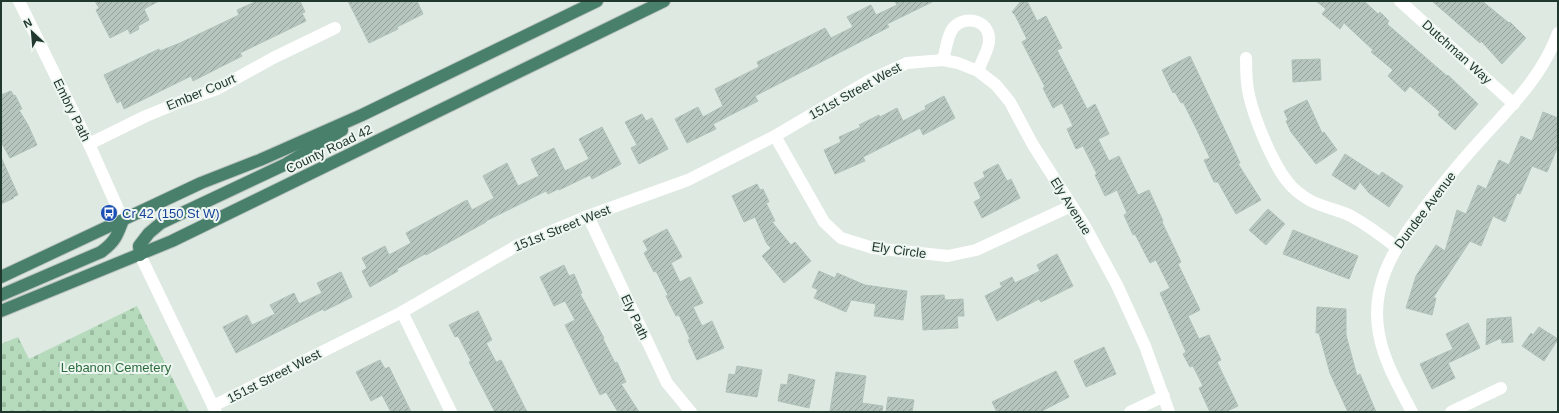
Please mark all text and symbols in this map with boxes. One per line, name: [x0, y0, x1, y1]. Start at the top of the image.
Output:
north arrow: [12, 12, 52, 52]
text: N: [21, 16, 34, 30]
street label: Dutchman Way: [1419, 17, 1495, 87]
street label: 151st Street West: [806, 59, 904, 123]
street label: Ember Court: [164, 71, 238, 113]
street label: Embry Path: [50, 76, 94, 144]
street label: County Road 42: [283, 122, 375, 176]
street label: Dundee Avenue: [1391, 169, 1459, 251]
street label: Ely Avenue: [1047, 175, 1095, 237]
street label: 151st Street West: [511, 202, 613, 254]
bus stop icon: Cr 42 (150 St W): [99, 203, 119, 223]
place label: Cr 42 (150 St W): [122, 206, 220, 221]
street label: Ely Circle: [871, 239, 927, 261]
street label: Ely Path: [618, 292, 652, 342]
street label: 151st Street West: [225, 346, 324, 406]
park label: Lebanon Cemetery: [61, 360, 172, 375]

